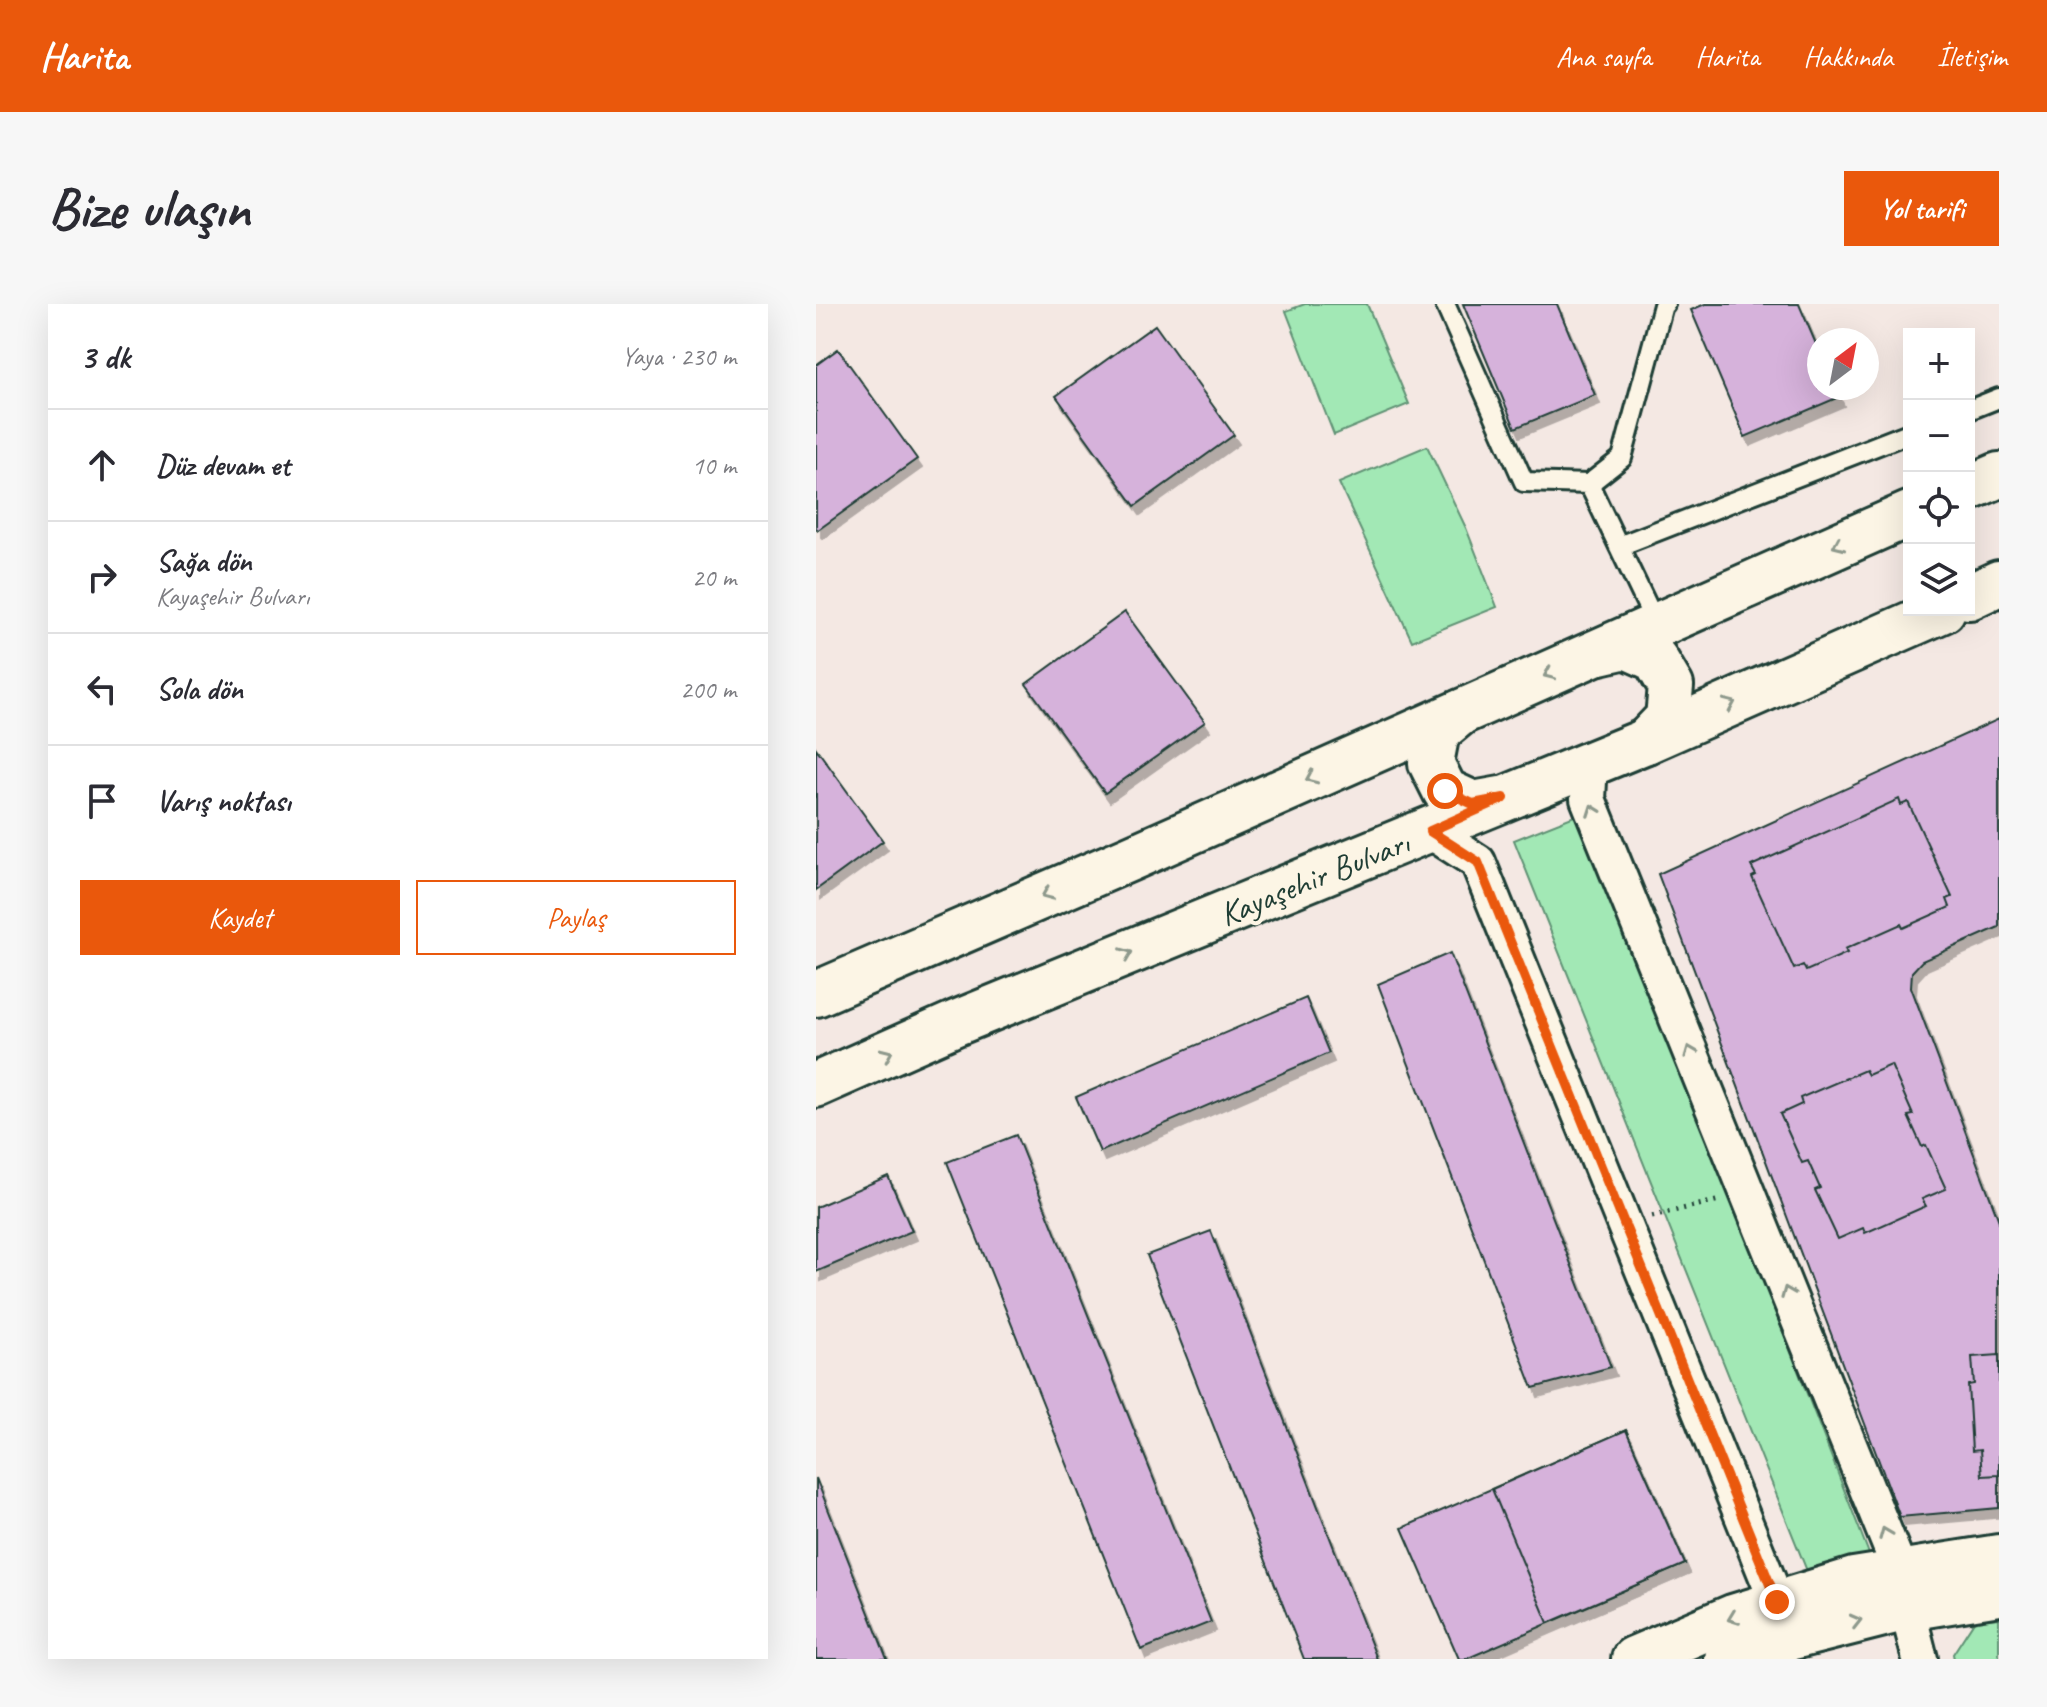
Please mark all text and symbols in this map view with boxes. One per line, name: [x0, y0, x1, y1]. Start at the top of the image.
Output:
text: Harita: [40, 33, 128, 80]
text: Ana sayfa: [1556, 39, 1651, 74]
text: Harita: [1695, 39, 1759, 74]
text: Hakkında: [1803, 39, 1893, 74]
text: İletişim: [1937, 39, 2007, 74]
button: Yol tarifi: [1844, 171, 1999, 246]
text: Bize ulaşın: [48, 173, 250, 244]
north arrow: [1807, 328, 1879, 400]
map controls: [1903, 328, 1975, 616]
button: +: [1903, 328, 1975, 400]
text: 3 dk: [80, 335, 130, 378]
text: Yaya · 230 m: [621, 340, 736, 373]
button: −: [1903, 400, 1975, 472]
icon: ahead: [80, 443, 124, 487]
text: Düz devam et: [156, 446, 290, 484]
text: 10 m: [692, 449, 736, 482]
button: locate: [1903, 472, 1975, 544]
one-way arrow: [1831, 535, 1846, 551]
text: Sağa dön: [156, 542, 252, 580]
button: layers: [1903, 544, 1975, 616]
icon: right: [80, 555, 124, 599]
text: 20 m: [692, 561, 736, 594]
text: Kayaşehir Bulvarı: [156, 580, 309, 613]
one-way arrow: [1543, 664, 1557, 680]
icon: left: [80, 667, 124, 711]
text: Sola dön: [156, 670, 243, 708]
text: 200 m: [680, 673, 736, 706]
one-way arrow: [1721, 698, 1736, 714]
one-way arrow: [1305, 768, 1319, 784]
route start: [1427, 773, 1463, 809]
icon: arrive: [80, 779, 124, 823]
text: Varış noktası: [156, 782, 291, 820]
one-way arrow: [1586, 804, 1603, 818]
street label: Kayaşehir Bulvarı: [1213, 820, 1417, 936]
button: Kaydet: [80, 880, 400, 955]
button: Paylaş: [416, 880, 736, 955]
one-way arrow: [1041, 884, 1055, 900]
one-way arrow: [1119, 947, 1133, 963]
one-way arrow: [1683, 1045, 1700, 1059]
one-way arrow: [879, 1047, 894, 1063]
one-way arrow: [1781, 1286, 1797, 1300]
one-way arrow: [1878, 1527, 1895, 1541]
route end: [1759, 1584, 1795, 1620]
one-way arrow: [1727, 1608, 1741, 1625]
one-way arrow: [1848, 1613, 1862, 1630]

